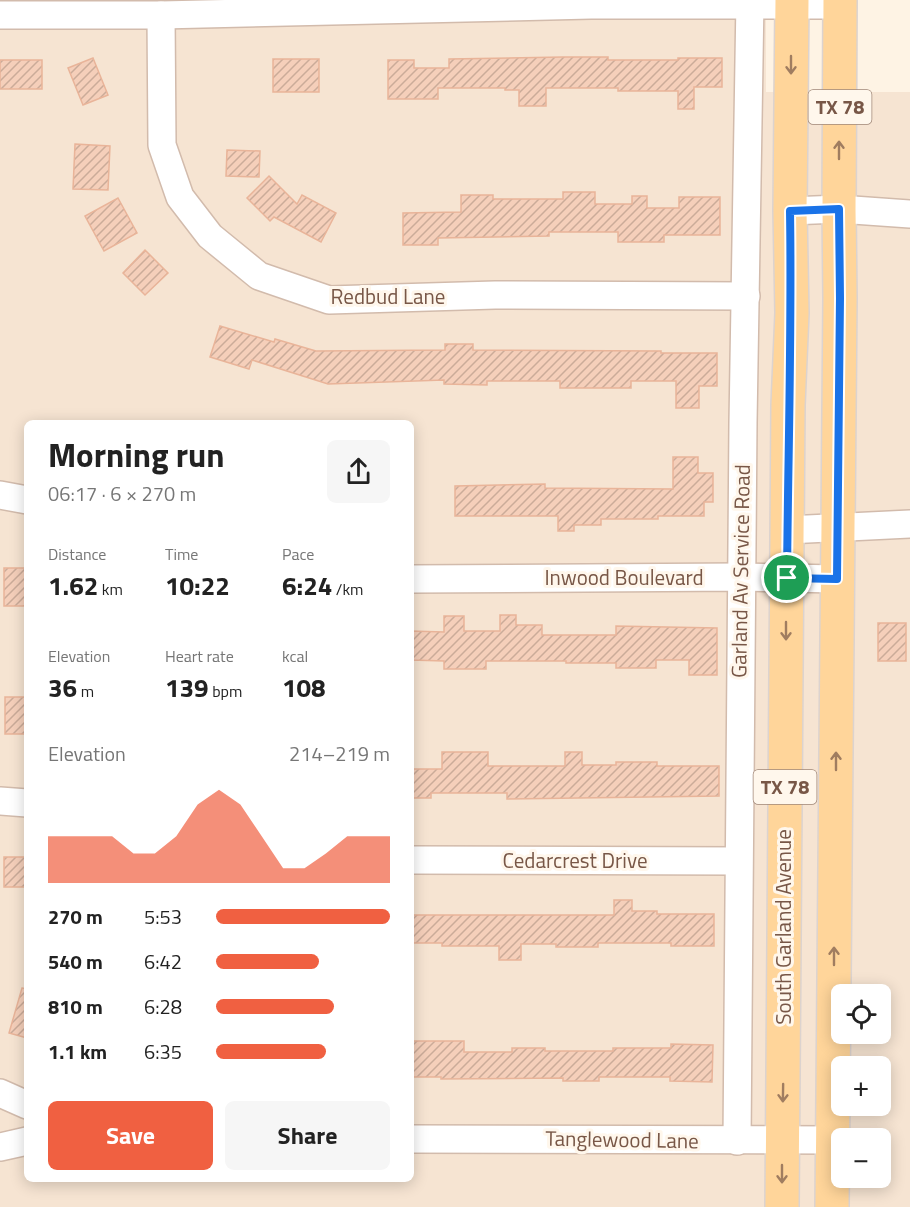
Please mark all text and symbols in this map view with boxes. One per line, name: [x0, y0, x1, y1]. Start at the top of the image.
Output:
one-way arrow: [785, 54, 797, 74]
road number: TX 78: [808, 90, 872, 124]
one-way arrow: [833, 141, 845, 161]
street label: Redbud Lane: [331, 280, 445, 312]
text: Morning run: [48, 430, 225, 480]
button: share: [327, 440, 390, 503]
street label: Garland Av Service Road: [722, 464, 758, 678]
text: 06:17 · 6 × 270 m: [48, 478, 196, 509]
text: Distance: [48, 542, 106, 566]
text: Time: [165, 542, 198, 566]
text: Pace: [282, 542, 314, 566]
pin: [761, 552, 812, 603]
street label: Inwood Boulevard: [544, 561, 704, 593]
icon: arrive: [770, 561, 803, 594]
text: 1.62: [48, 566, 98, 605]
text: 10:22: [165, 566, 230, 605]
text: 6:24: [282, 566, 332, 605]
text: km: [98, 577, 123, 601]
text: /km: [332, 577, 364, 601]
one-way arrow: [780, 620, 792, 640]
text: Elevation: [48, 644, 110, 668]
text: Heart rate: [165, 644, 234, 668]
text: kcal: [282, 644, 308, 668]
text: 36: [48, 668, 77, 707]
text: 139: [165, 668, 209, 707]
text: 108: [282, 668, 326, 707]
text: m: [77, 679, 94, 703]
text: bpm: [209, 679, 242, 703]
text: Elevation: [48, 738, 126, 769]
text: 214–219 m: [289, 738, 390, 769]
one-way arrow: [830, 751, 842, 771]
road number: TX 78: [754, 770, 816, 804]
street label: South Garland Avenue: [767, 829, 799, 1025]
street label: Cedarcrest Drive: [502, 844, 648, 876]
text: 270 m: [48, 901, 103, 932]
text: 5:53: [144, 901, 182, 932]
text: 540 m: [48, 946, 103, 977]
text: 6:42: [144, 946, 182, 977]
one-way arrow: [828, 946, 840, 966]
map controls: [831, 984, 891, 1188]
button: locate: [831, 984, 891, 1044]
text: 810 m: [48, 991, 103, 1022]
text: 6:28: [144, 991, 182, 1022]
text: 1.1 km: [48, 1036, 107, 1067]
text: 6:35: [144, 1036, 182, 1067]
button: +: [831, 1056, 891, 1116]
one-way arrow: [777, 1082, 788, 1102]
button: Save: [48, 1101, 213, 1170]
button: Share: [225, 1101, 390, 1170]
street label: Tanglewood Lane: [545, 1122, 699, 1156]
button: −: [831, 1128, 891, 1188]
one-way arrow: [776, 1163, 788, 1183]

